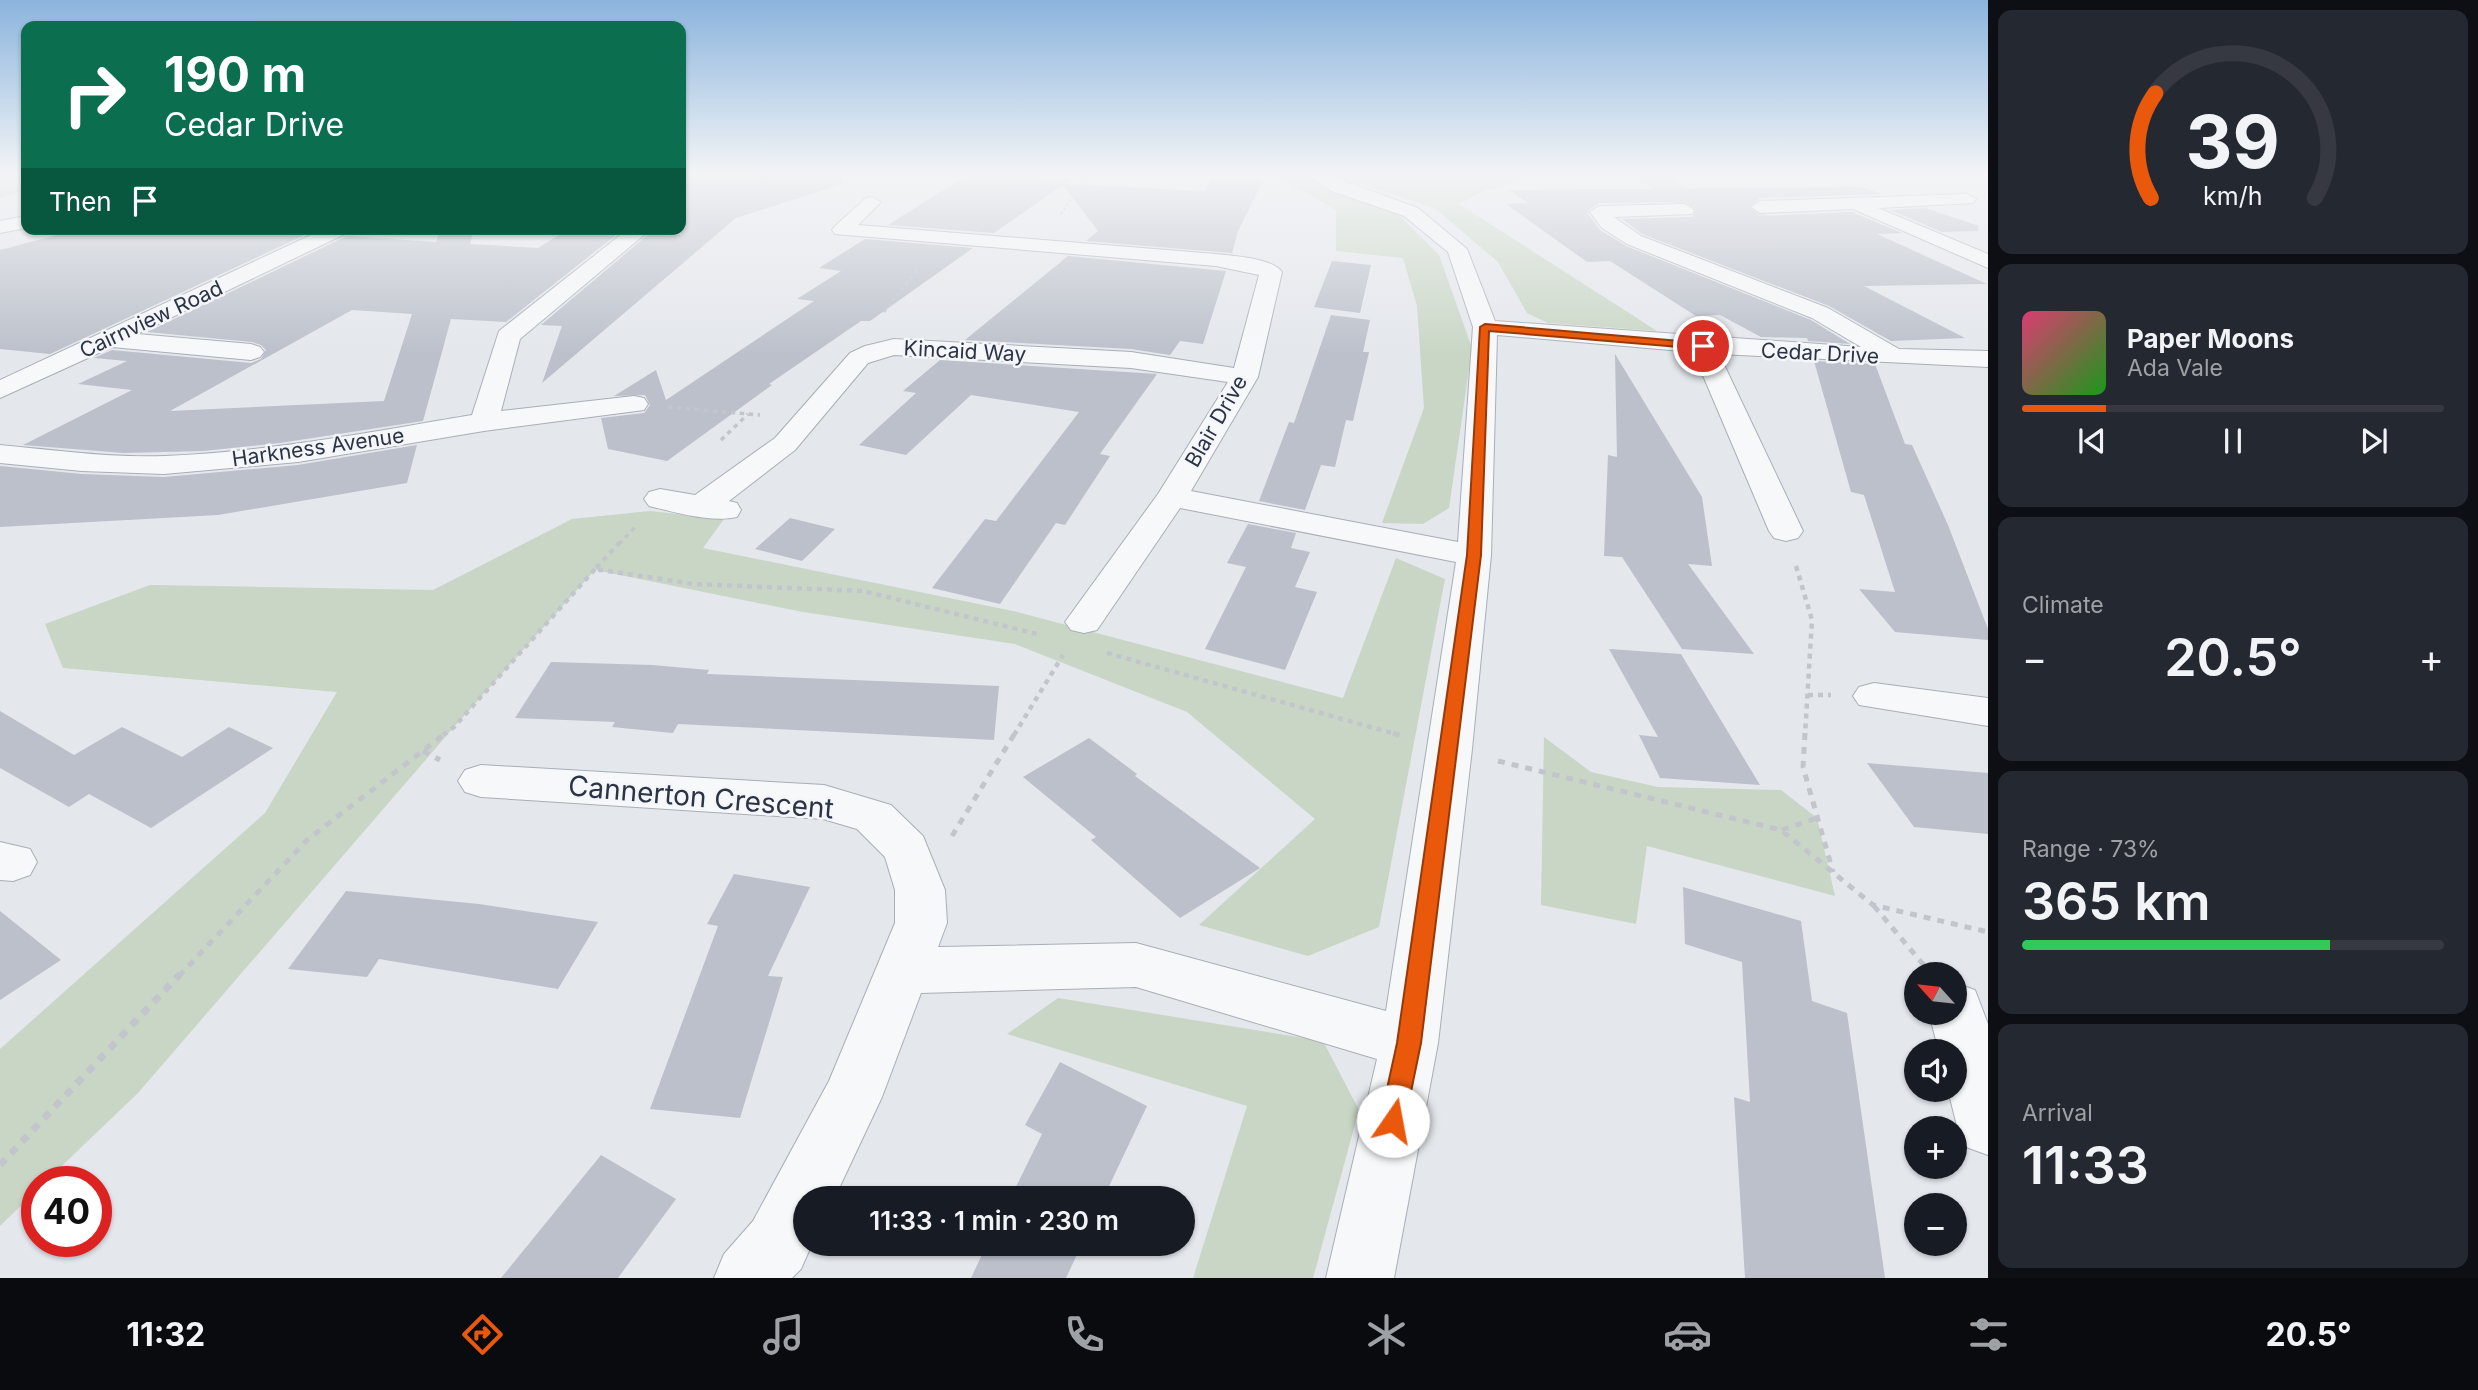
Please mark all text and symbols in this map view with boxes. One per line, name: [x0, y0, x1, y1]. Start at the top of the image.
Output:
text: 190 m: [164, 45, 306, 104]
icon: right: [49, 49, 140, 140]
text: 39: [2186, 97, 2280, 186]
text: Cedar Drive: [164, 105, 344, 144]
text: km/h: [2203, 181, 2263, 211]
icon: arrive: [126, 182, 164, 220]
text: Then: [49, 186, 112, 217]
street label: Cairnview Road: [75, 275, 227, 363]
pin: [1673, 316, 1733, 376]
text: Paper Moons: [2127, 323, 2294, 354]
icon: arrive: [1684, 327, 1722, 365]
street label: Kincaid Way: [903, 335, 1027, 367]
street label: Cedar Drive: [1760, 337, 1880, 369]
text: Ada Vale: [2127, 354, 2223, 382]
street label: Blair Drive: [1180, 371, 1252, 471]
icon: previous: [2073, 422, 2111, 460]
icon: pause: [2214, 422, 2252, 460]
icon: next: [2355, 422, 2393, 460]
street label: Harkness Avenue: [230, 423, 406, 471]
text: Climate: [2022, 591, 2104, 619]
text: 20.5°: [2164, 626, 2302, 689]
text: −: [2022, 635, 2047, 681]
text: +: [2419, 635, 2444, 681]
street label: Cannerton Crescent: [567, 768, 835, 826]
text: Range · 73%: [2022, 835, 2160, 863]
text: 365 km: [2022, 870, 2211, 933]
north arrow: [1904, 962, 1967, 1026]
map controls: [1904, 962, 1967, 1256]
button: sound: [1904, 1039, 1967, 1102]
position arrow: [1356, 1084, 1430, 1158]
text: Arrival: [2022, 1099, 2093, 1127]
button: +: [1904, 1116, 1967, 1179]
text: 11:33: [2022, 1134, 2149, 1197]
speed limit sign: 40: [21, 1166, 112, 1257]
button: −: [1904, 1193, 1967, 1256]
text: 11:33 · 1 min · 230 m: [869, 1205, 1119, 1236]
icon: directions: [458, 1310, 507, 1359]
icon: music: [759, 1310, 808, 1359]
icon: phone: [1060, 1310, 1109, 1359]
icon: climate: [1362, 1310, 1411, 1359]
icon: car: [1663, 1310, 1712, 1359]
icon: filters: [1964, 1310, 2013, 1359]
text: 11:32: [126, 1315, 205, 1354]
text: 20.5°: [2266, 1315, 2352, 1354]

